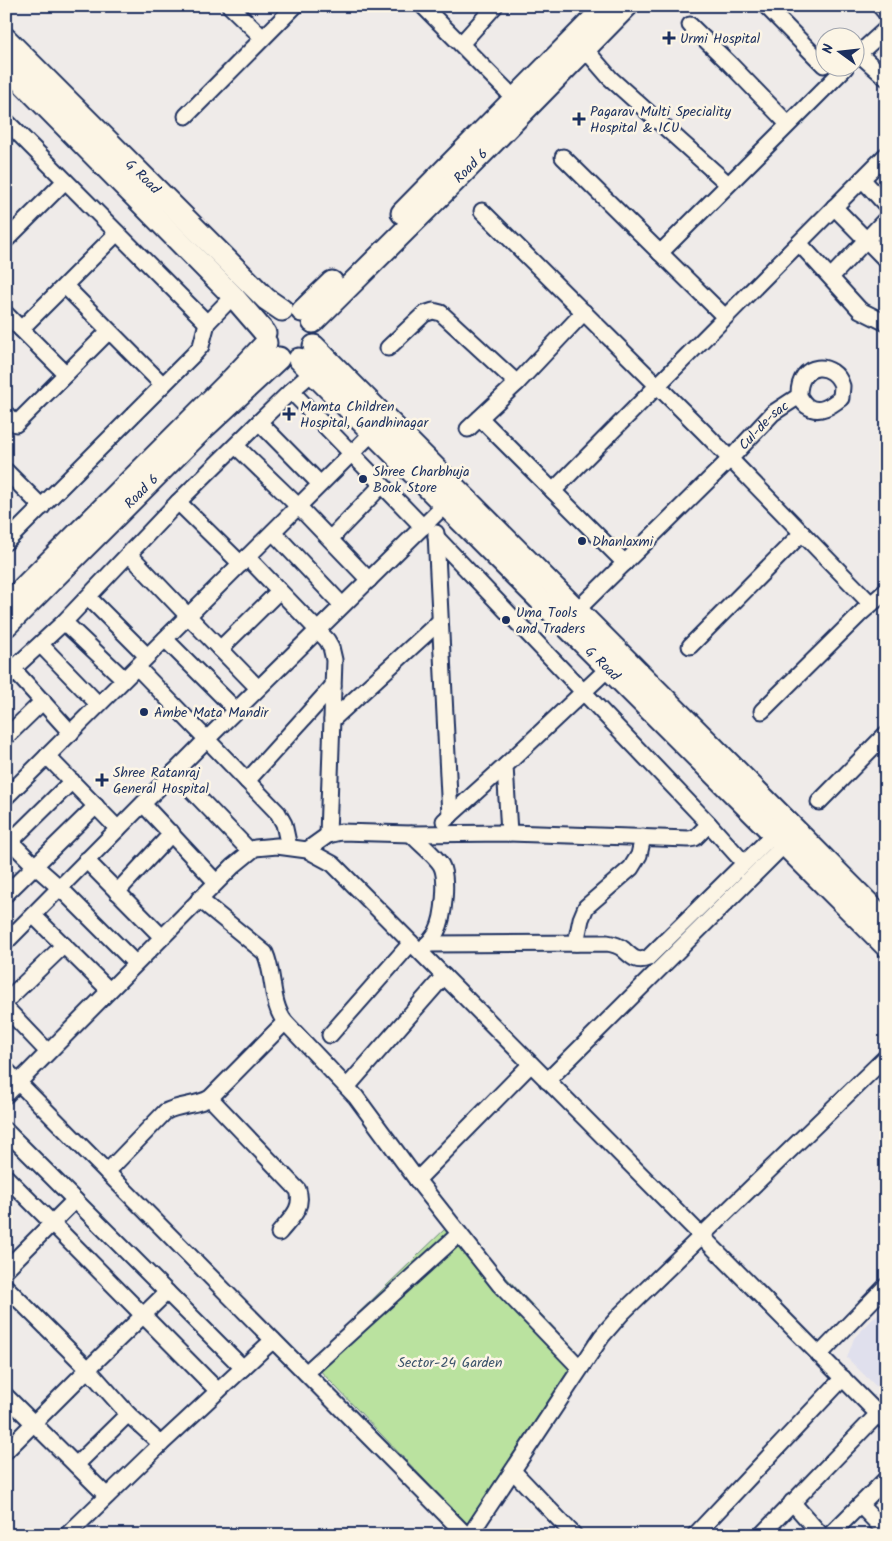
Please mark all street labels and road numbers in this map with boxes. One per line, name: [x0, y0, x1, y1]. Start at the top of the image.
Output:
street label: Road 6: [449, 144, 494, 189]
street label: G Road: [120, 154, 166, 200]
street label: Cul-de-sac: [734, 396, 793, 456]
street label: Road 6: [119, 469, 164, 514]
street label: G Road: [580, 641, 626, 687]

